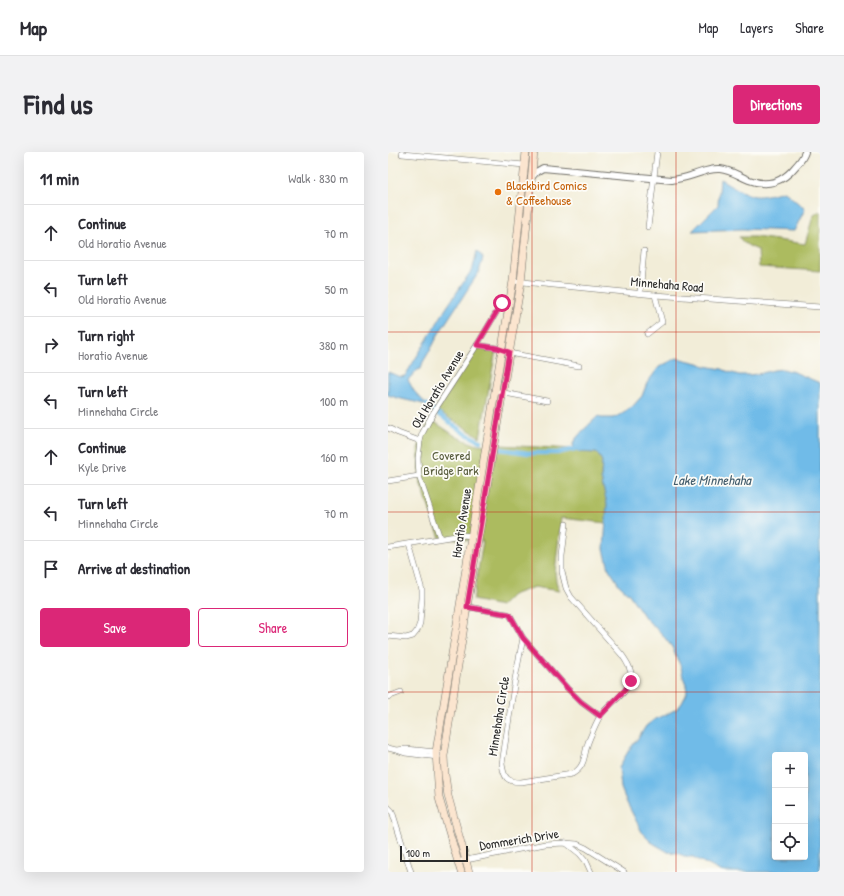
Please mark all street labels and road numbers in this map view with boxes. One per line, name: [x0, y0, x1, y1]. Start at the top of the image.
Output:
street label: Minnehaha Road: [630, 272, 704, 296]
street label: Old Horatio Avenue: [406, 346, 468, 432]
street label: Horatio Avenue: [447, 487, 475, 559]
street label: Minnehaha Circle: [483, 675, 513, 757]
street label: Dommerich Drive: [478, 824, 560, 854]

